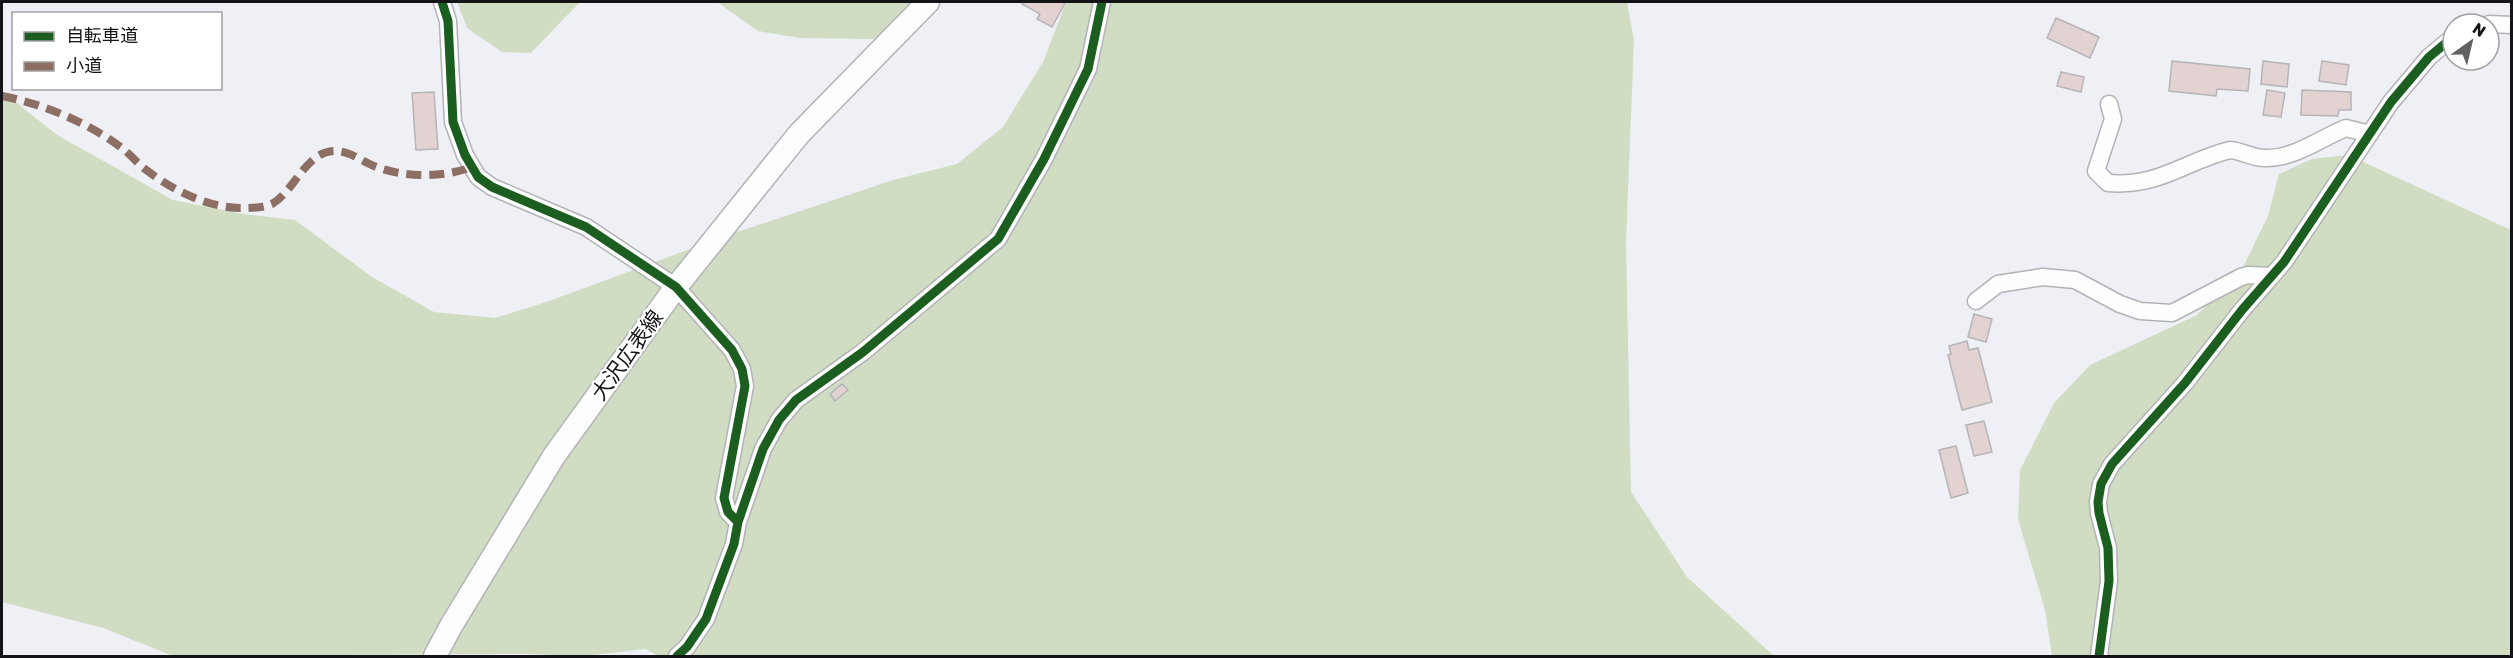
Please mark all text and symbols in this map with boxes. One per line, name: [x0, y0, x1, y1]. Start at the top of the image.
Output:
legend: [12, 12, 222, 90]
north arrow: [2441, 12, 2501, 72]
text: N: [2469, 19, 2489, 41]
text: 自転車道: [66, 25, 138, 47]
text: 小道: [66, 55, 102, 77]
street label: 大沢広表線: [586, 305, 668, 405]

